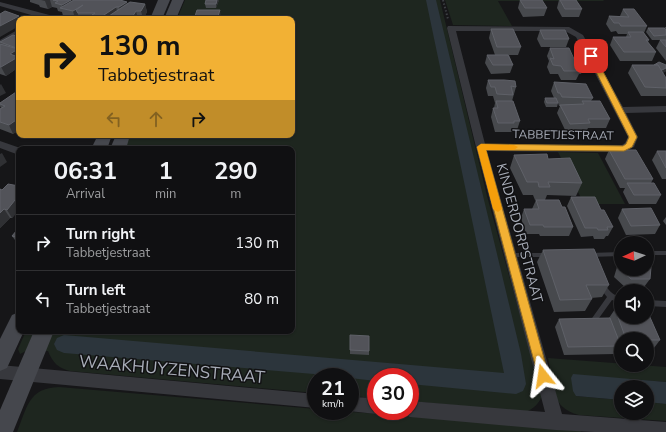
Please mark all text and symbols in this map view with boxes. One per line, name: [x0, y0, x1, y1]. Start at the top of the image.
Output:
text: 130 m: [98, 27, 181, 65]
icon: right: [32, 32, 84, 84]
pin: [574, 39, 608, 73]
icon: arrive: [580, 45, 602, 67]
text: Tabbetjestraat: [98, 63, 214, 87]
icon: left: [103, 108, 125, 130]
icon: ahead: [145, 108, 167, 130]
icon: right: [187, 108, 209, 130]
street label: TABBETJESTRAAT: [512, 126, 615, 144]
text: 06:31: [54, 155, 117, 187]
text: 1: [158, 155, 173, 187]
text: 290: [214, 155, 257, 187]
street label: KINDERDORPSTRAAT: [492, 161, 547, 306]
text: Arrival: [66, 185, 105, 203]
text: min: [155, 185, 176, 203]
text: m: [230, 185, 241, 203]
text: Turn right: [66, 224, 135, 244]
icon: right: [32, 232, 54, 254]
text: 130 m: [235, 233, 279, 253]
north arrow: [614, 236, 654, 276]
map controls: [614, 236, 654, 420]
text: Tabbetjestraat: [66, 244, 150, 262]
text: Turn left: [66, 280, 125, 300]
button: sound: [614, 284, 654, 324]
icon: left: [32, 288, 54, 310]
text: 80 m: [244, 289, 279, 309]
text: Tabbetjestraat: [66, 300, 150, 318]
button: search: [614, 332, 654, 372]
street label: WAAKHUYZENSTRAAT: [78, 350, 267, 389]
position arrow: [522, 355, 564, 397]
speed limit sign: 30: [367, 368, 419, 420]
text: 21: [321, 375, 345, 402]
button: layers: [614, 380, 654, 420]
text: km/h: [322, 397, 344, 411]

